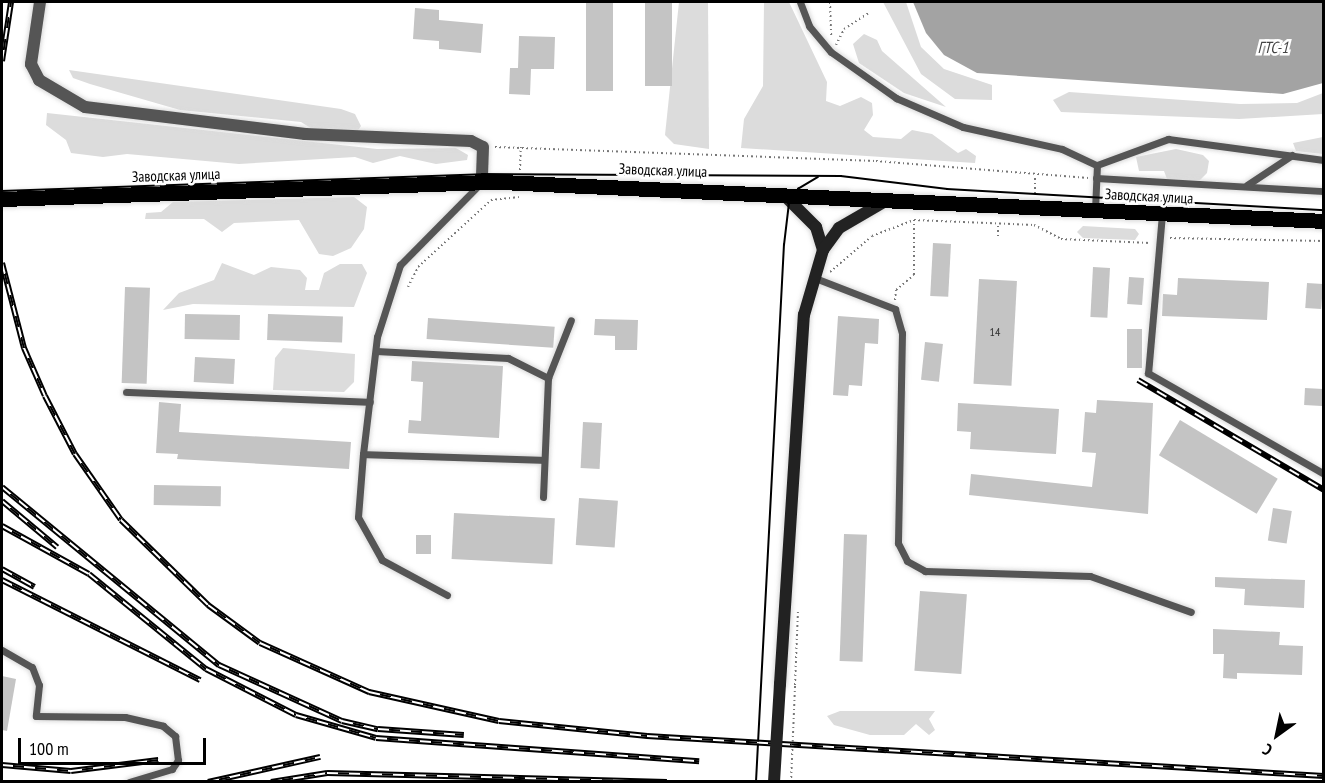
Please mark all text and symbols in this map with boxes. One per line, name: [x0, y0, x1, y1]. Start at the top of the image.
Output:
water label: ГТС-1: [1258, 37, 1288, 57]
street label: Заводская улица: [618, 159, 708, 181]
street label: Заводская улица: [131, 164, 221, 186]
street label: Заводская улица: [1104, 185, 1194, 207]
house number: 14: [990, 325, 1000, 339]
north arrow: [1247, 705, 1307, 765]
scale bar: [21, 726, 208, 764]
text: 100 m: [29, 737, 69, 760]
text: С: [1259, 740, 1276, 760]

